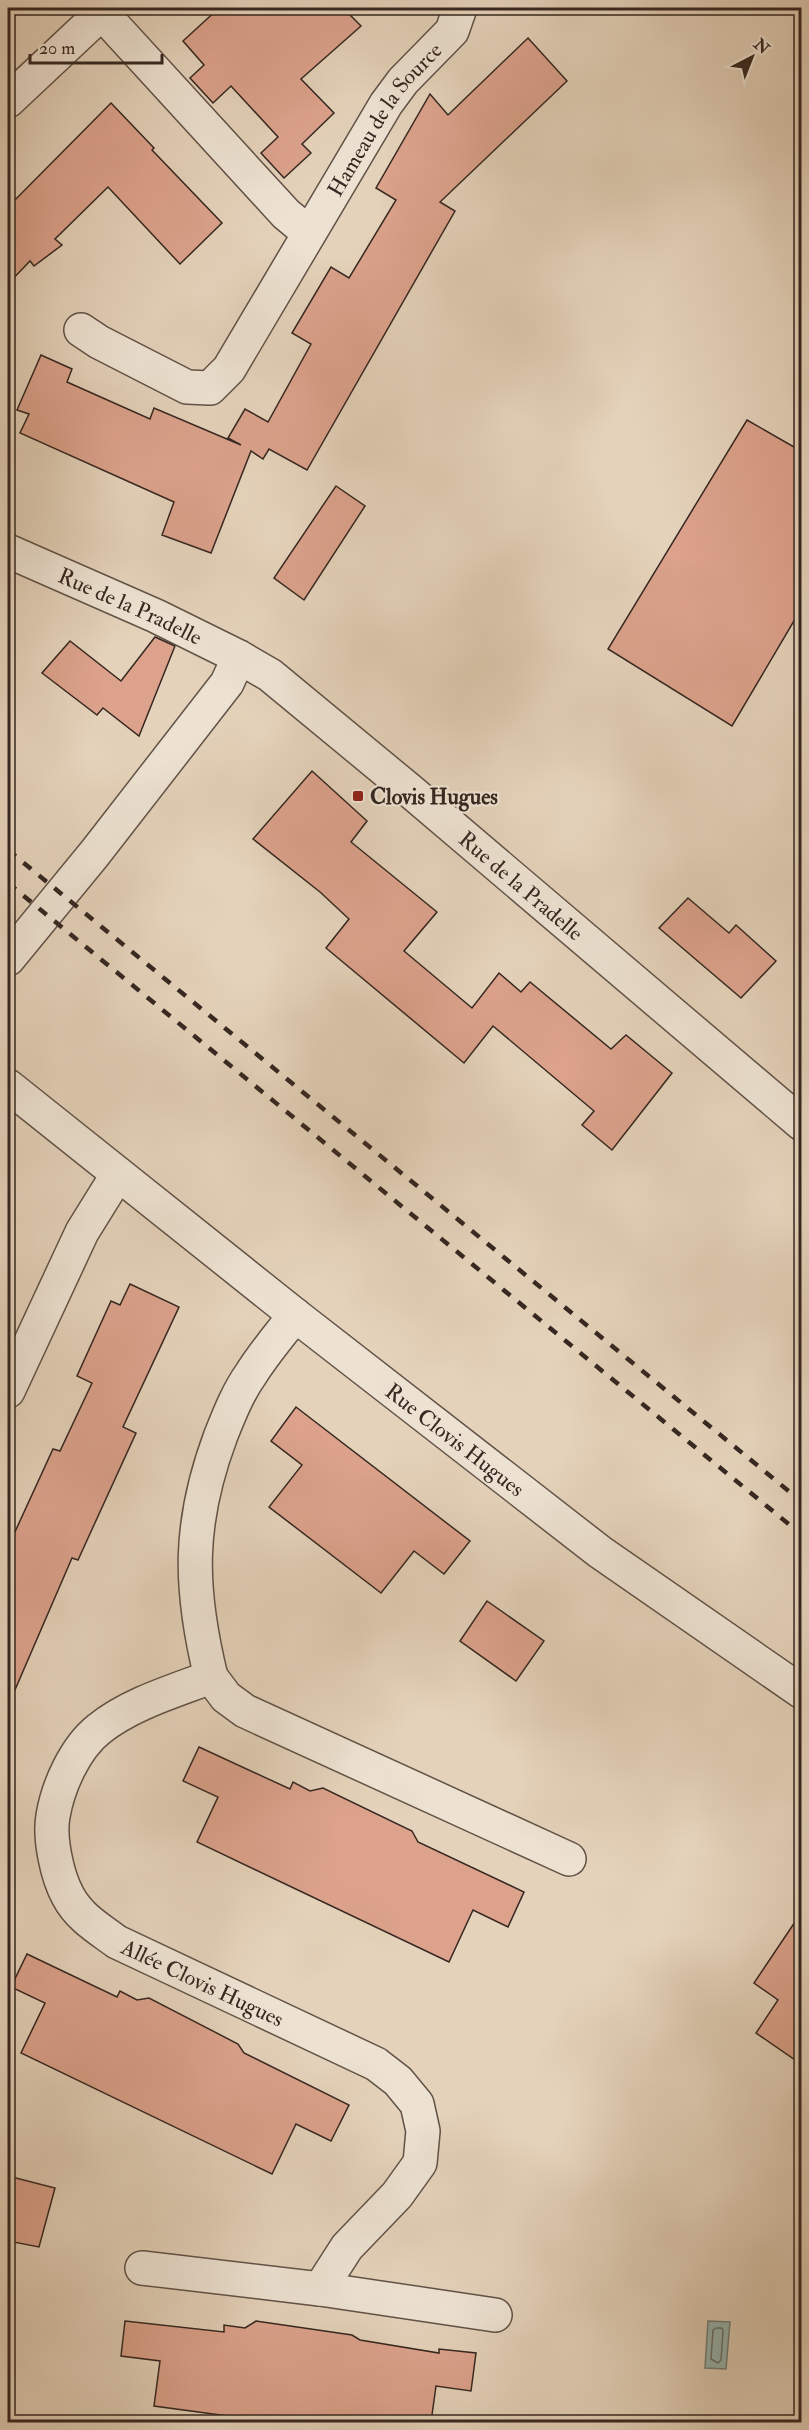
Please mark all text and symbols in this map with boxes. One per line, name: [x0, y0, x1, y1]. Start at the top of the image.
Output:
scale bar: [30, 27, 162, 65]
north arrow: [722, 27, 782, 87]
text: N: [749, 34, 774, 59]
text: 20 m: [39, 37, 75, 60]
street label: Hameau de la Source: [321, 37, 448, 202]
street label: Rue de la Pradelle: [54, 562, 207, 652]
place label: Clovis Hugues: [370, 783, 498, 812]
marker: Clovis Hugues: [351, 789, 365, 803]
street label: Rue de la Pradelle: [453, 825, 589, 947]
street label: Rue Clovis Hugues: [379, 1377, 530, 1503]
street label: Allée Clovis Hugues: [116, 1933, 288, 2034]

